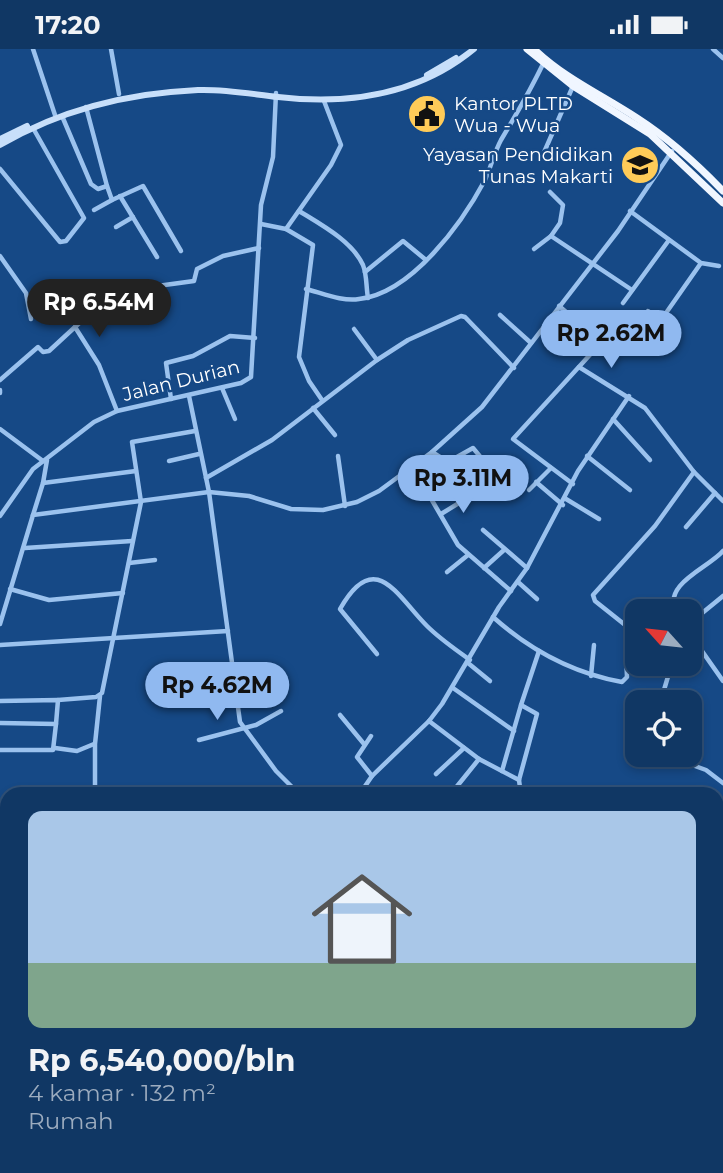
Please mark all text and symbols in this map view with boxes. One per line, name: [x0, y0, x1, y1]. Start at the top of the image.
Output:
text: 17:20: [35, 9, 101, 41]
place label: Kantor PLTD Wua - Wua: [454, 92, 573, 137]
public building icon: Kantor PLTD Wua - Wua: [406, 93, 448, 135]
place label: Yayasan Pendidikan Tunas Makarti: [423, 143, 613, 188]
school or university icon: Yayasan Pendidikan Tunas Makarti: [619, 144, 661, 186]
pin: Rp 6.54M: [27, 279, 171, 339]
text: Rp 6.54M: [43, 288, 155, 316]
pin: Rp 2.62M: [539, 311, 683, 370]
text: Rp 2.62M: [557, 319, 666, 347]
street label: Jalan Durian: [119, 355, 242, 406]
pin: Rp 3.11M: [391, 455, 535, 515]
text: Rp 3.11M: [414, 464, 512, 492]
north arrow: [625, 599, 702, 675]
map controls: [625, 599, 702, 767]
pin: Rp 4.62M: [145, 663, 289, 722]
text: Rp 4.62M: [161, 671, 273, 699]
button: locate: [625, 690, 702, 767]
icon: home: [299, 856, 425, 982]
text: Rp 6,540,000/bln: [28, 1042, 296, 1079]
text: 4 kamar · 132 m²: [28, 1079, 216, 1107]
text: Rumah: [28, 1107, 114, 1135]

